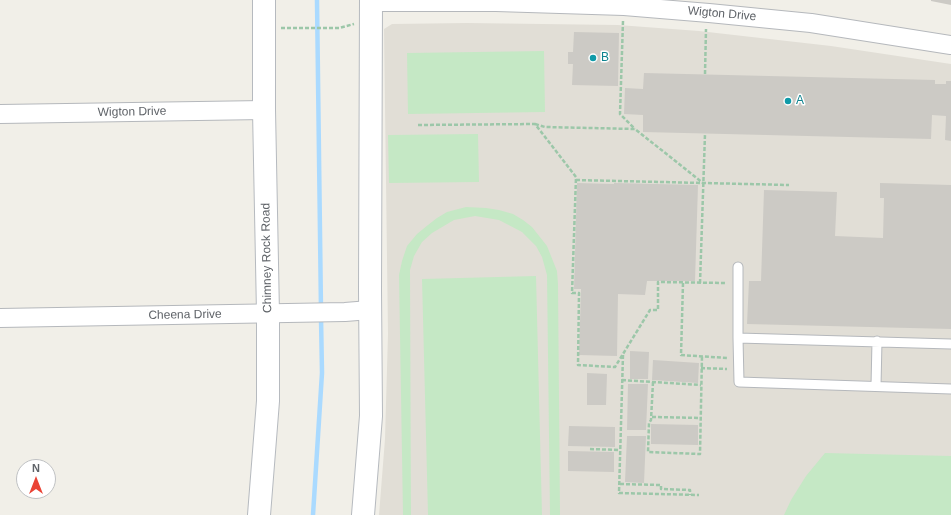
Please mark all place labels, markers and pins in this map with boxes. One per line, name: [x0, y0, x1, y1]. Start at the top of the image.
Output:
place label: B: [601, 51, 609, 65]
marker: B: [588, 53, 598, 63]
place label: A: [796, 94, 804, 108]
marker: A: [783, 96, 793, 106]

